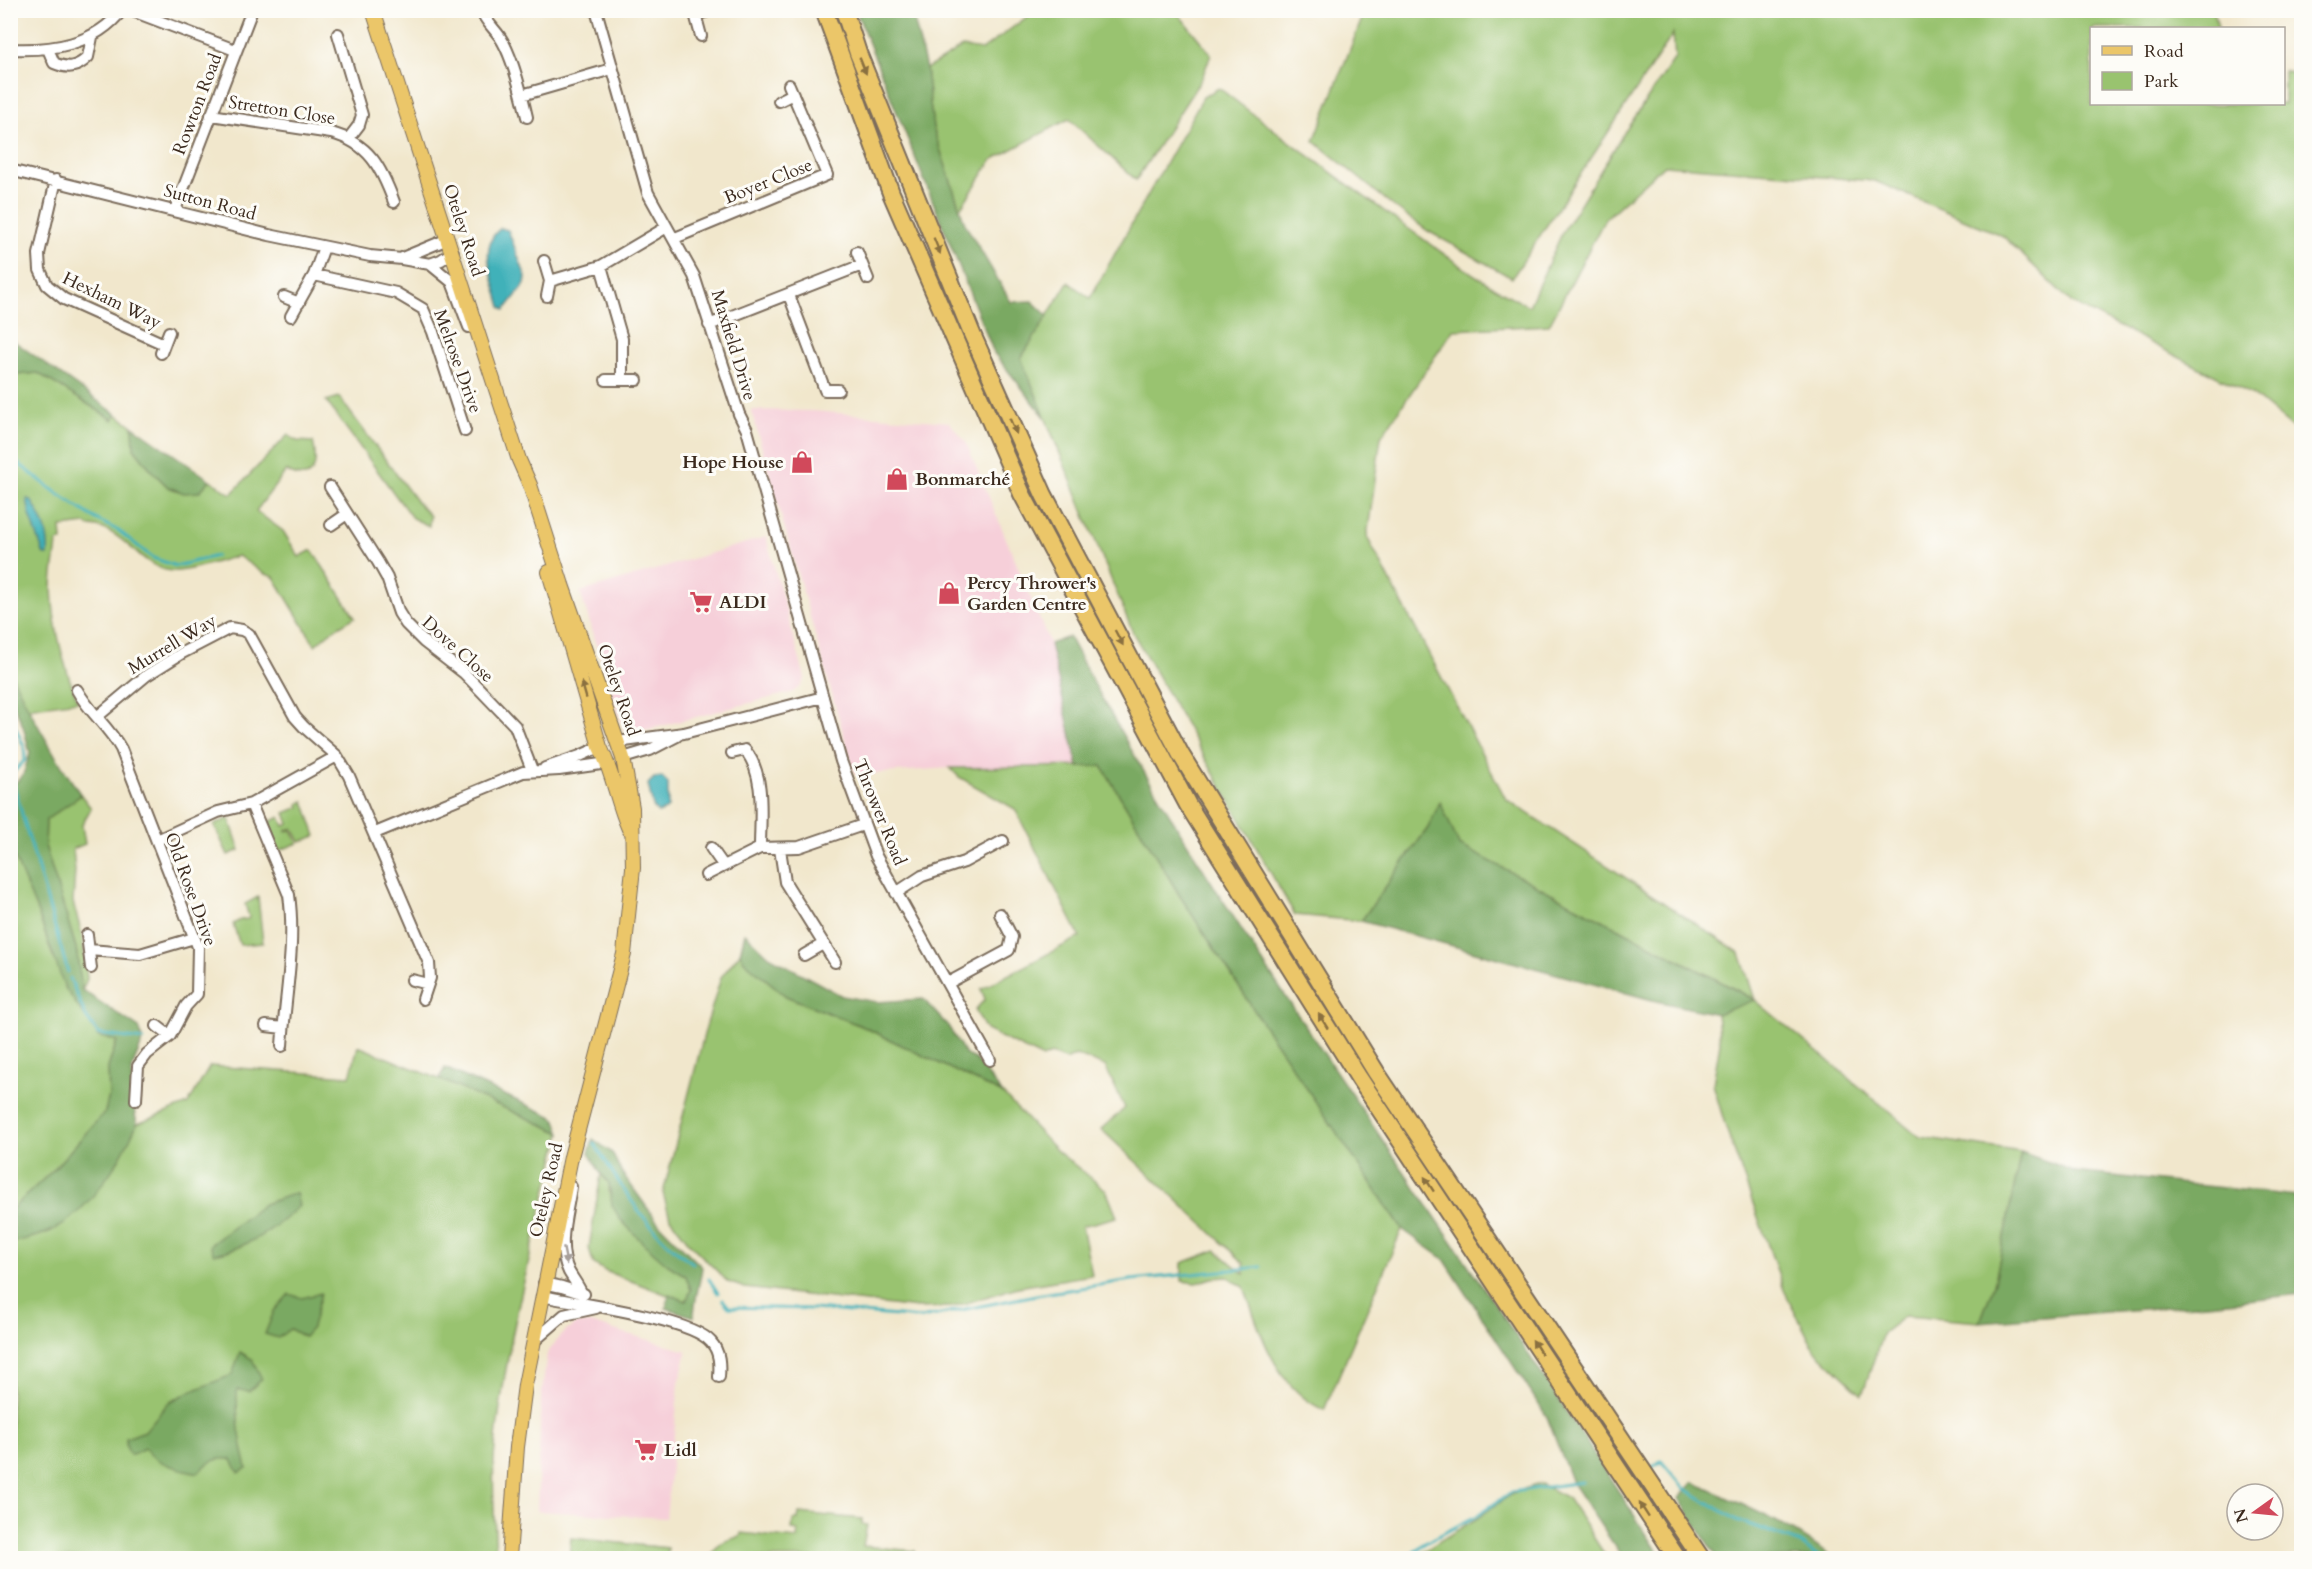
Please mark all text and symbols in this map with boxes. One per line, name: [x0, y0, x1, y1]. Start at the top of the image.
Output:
legend: [2090, 27, 2285, 105]
text: Road: [2144, 39, 2184, 64]
street label: Rowton Road: [167, 50, 228, 158]
one-way arrow: [858, 57, 868, 75]
text: Park: [2144, 69, 2179, 94]
street label: Stretton Close: [227, 90, 337, 131]
street label: Boyer Close: [720, 152, 816, 211]
street label: Sutton Road: [161, 178, 259, 227]
street label: Oteley Road: [437, 181, 490, 280]
one-way arrow: [932, 238, 942, 256]
street label: Hexham Way: [58, 266, 166, 335]
street label: Maxfield Drive: [705, 287, 762, 404]
street label: Melrose Drive: [427, 306, 488, 416]
one-way arrow: [1008, 417, 1018, 435]
shop icon: Hope House: [789, 449, 815, 475]
place label: Hope House: [682, 450, 784, 475]
shop icon: Bonmarché: [884, 466, 910, 492]
place label: Bonmarché: [915, 467, 1011, 492]
place label: Percy Thrower's Garden Centre: [967, 571, 1096, 617]
shop icon: Percy Thrower's Garden Centre: [936, 580, 962, 606]
supermarket icon: ALDI: [688, 589, 714, 615]
place label: ALDI: [719, 590, 766, 615]
street label: Murrell Way: [123, 608, 222, 681]
street label: Dove Close: [416, 610, 499, 688]
one-way arrow: [1114, 629, 1124, 646]
street label: Oteley Road: [591, 641, 646, 740]
one-way arrow: [579, 681, 589, 699]
street label: Thrower Road: [847, 755, 912, 870]
street label: Old Rose Drive: [158, 829, 223, 950]
one-way arrow: [1318, 1013, 1329, 1029]
street label: Oteley Road: [524, 1140, 570, 1240]
one-way arrow: [1423, 1177, 1435, 1193]
one-way arrow: [561, 1247, 570, 1266]
one-way arrow: [1532, 1339, 1543, 1355]
supermarket icon: Lidl: [633, 1437, 659, 1463]
place label: Lidl: [664, 1438, 697, 1463]
north arrow: [2225, 1482, 2285, 1542]
one-way arrow: [1639, 1501, 1650, 1518]
text: N: [2229, 1506, 2254, 1525]

